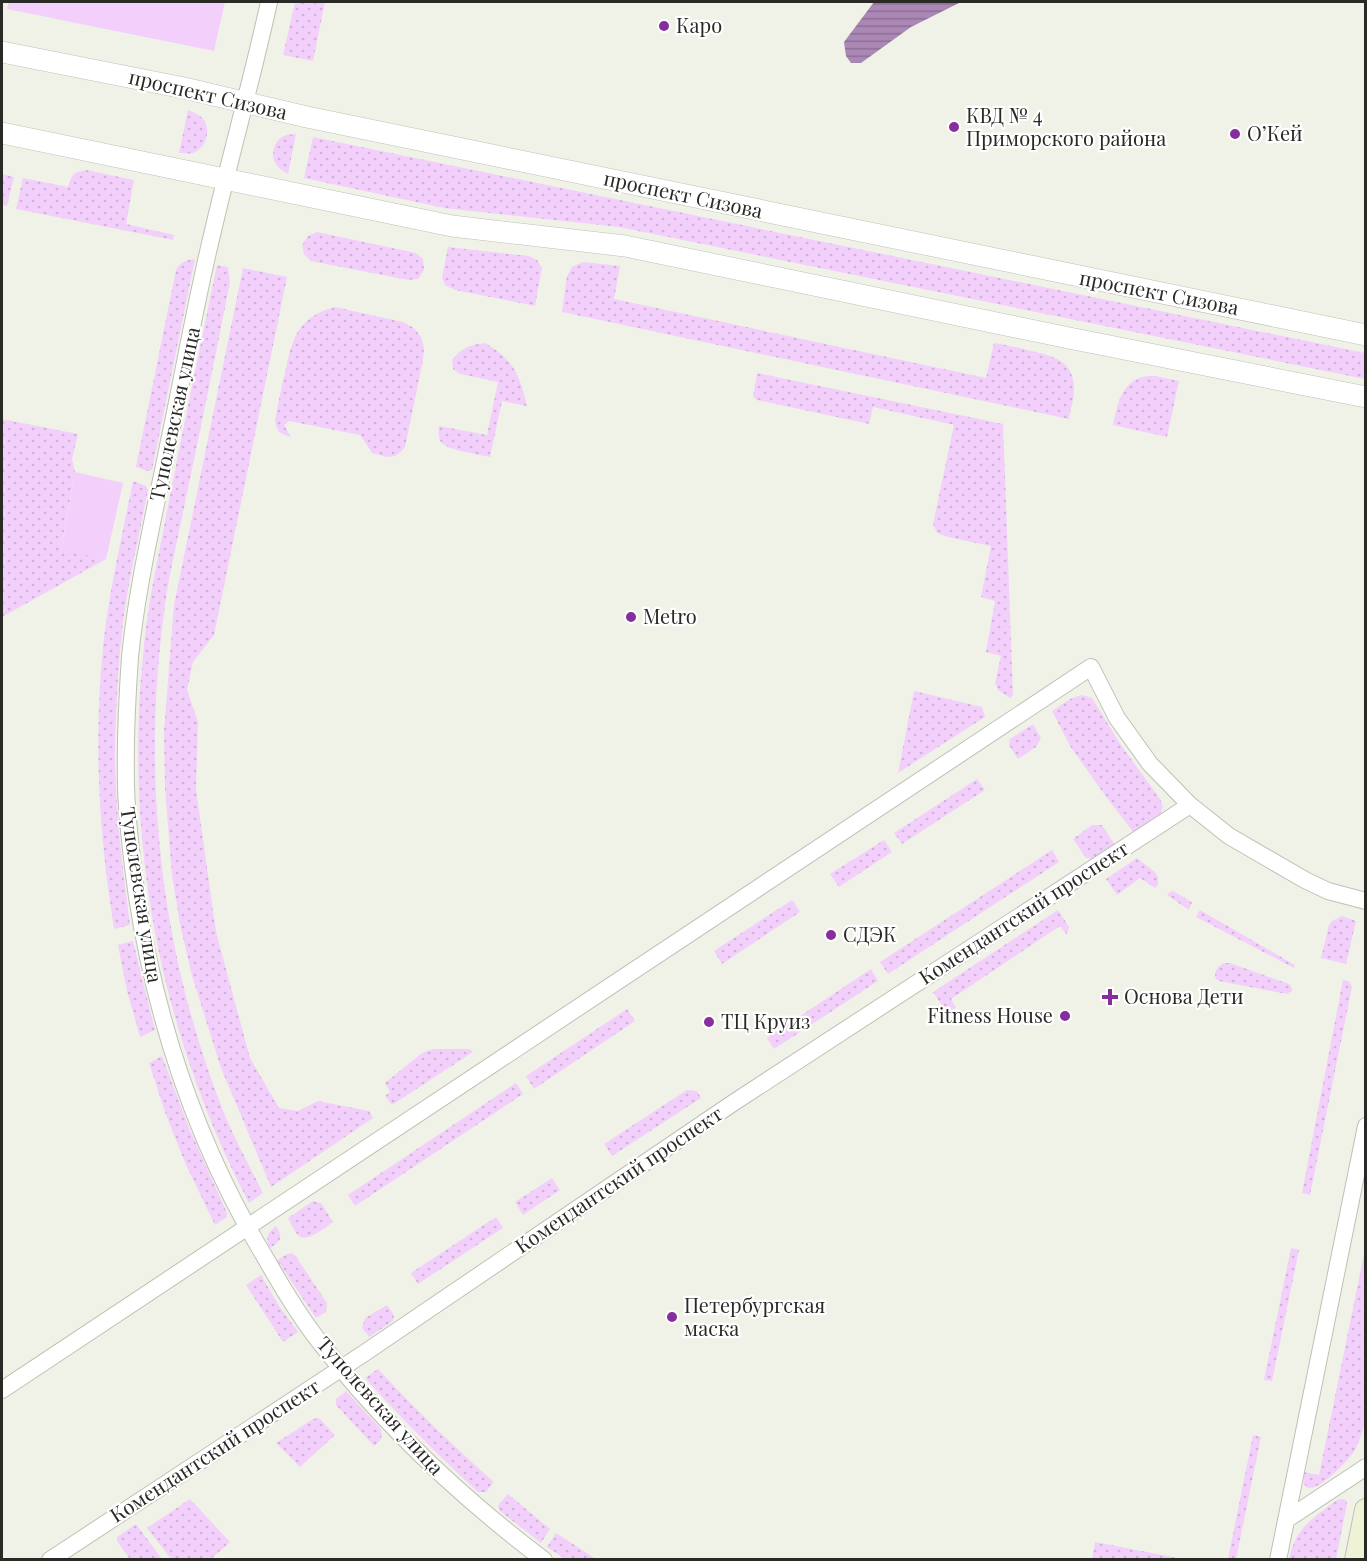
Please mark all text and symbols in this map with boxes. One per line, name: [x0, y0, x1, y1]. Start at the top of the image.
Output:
place label: Каро: [676, 11, 722, 38]
marker: Каро: [657, 19, 671, 33]
street label: проспект Сизова: [126, 62, 290, 125]
place label: КВД № 4 Приморского района: [966, 101, 1166, 151]
place label: О’Кей: [1247, 119, 1303, 146]
marker: КВД № 4 Приморского района: [947, 120, 961, 134]
marker: О’Кей: [1228, 127, 1242, 141]
street label: проспект Сизова: [601, 164, 765, 224]
street label: проспект Сизова: [1077, 263, 1241, 320]
street label: Туполевская улица: [142, 324, 205, 503]
place label: Metro: [643, 602, 697, 629]
marker: Metro: [624, 610, 638, 624]
street label: Туполевская улица: [115, 805, 170, 985]
street label: Комендантский проспект: [913, 834, 1133, 990]
place label: СДЭК: [843, 920, 897, 947]
marker: СДЭК: [824, 928, 838, 942]
place label: Основа Дети: [1124, 982, 1244, 1009]
marker: Основа Дети: [1101, 988, 1119, 1006]
place label: Fitness House: [927, 1001, 1053, 1028]
place label: ТЦ Круиз: [721, 1007, 810, 1034]
marker: Fitness House: [1058, 1009, 1072, 1023]
marker: ТЦ Круиз: [702, 1015, 716, 1029]
street label: Комендантский проспект: [509, 1099, 727, 1258]
place label: Петербургская маска: [684, 1291, 825, 1341]
marker: Петербургская маска: [665, 1310, 679, 1324]
street label: Туполевская улица: [312, 1330, 451, 1480]
street label: Комендантский проспект: [104, 1372, 324, 1528]

